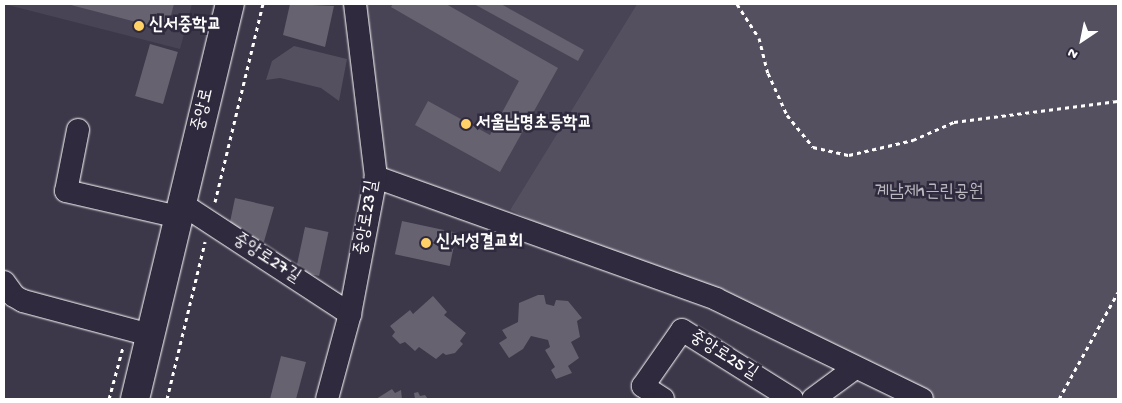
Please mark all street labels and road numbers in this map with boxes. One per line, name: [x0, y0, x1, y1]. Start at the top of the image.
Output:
street label: 중앙로: [189, 86, 219, 134]
street label: 중앙로23길: [351, 179, 385, 257]
street label: 중앙로27길: [228, 229, 304, 289]
street label: 중앙로25길: [685, 327, 761, 385]

